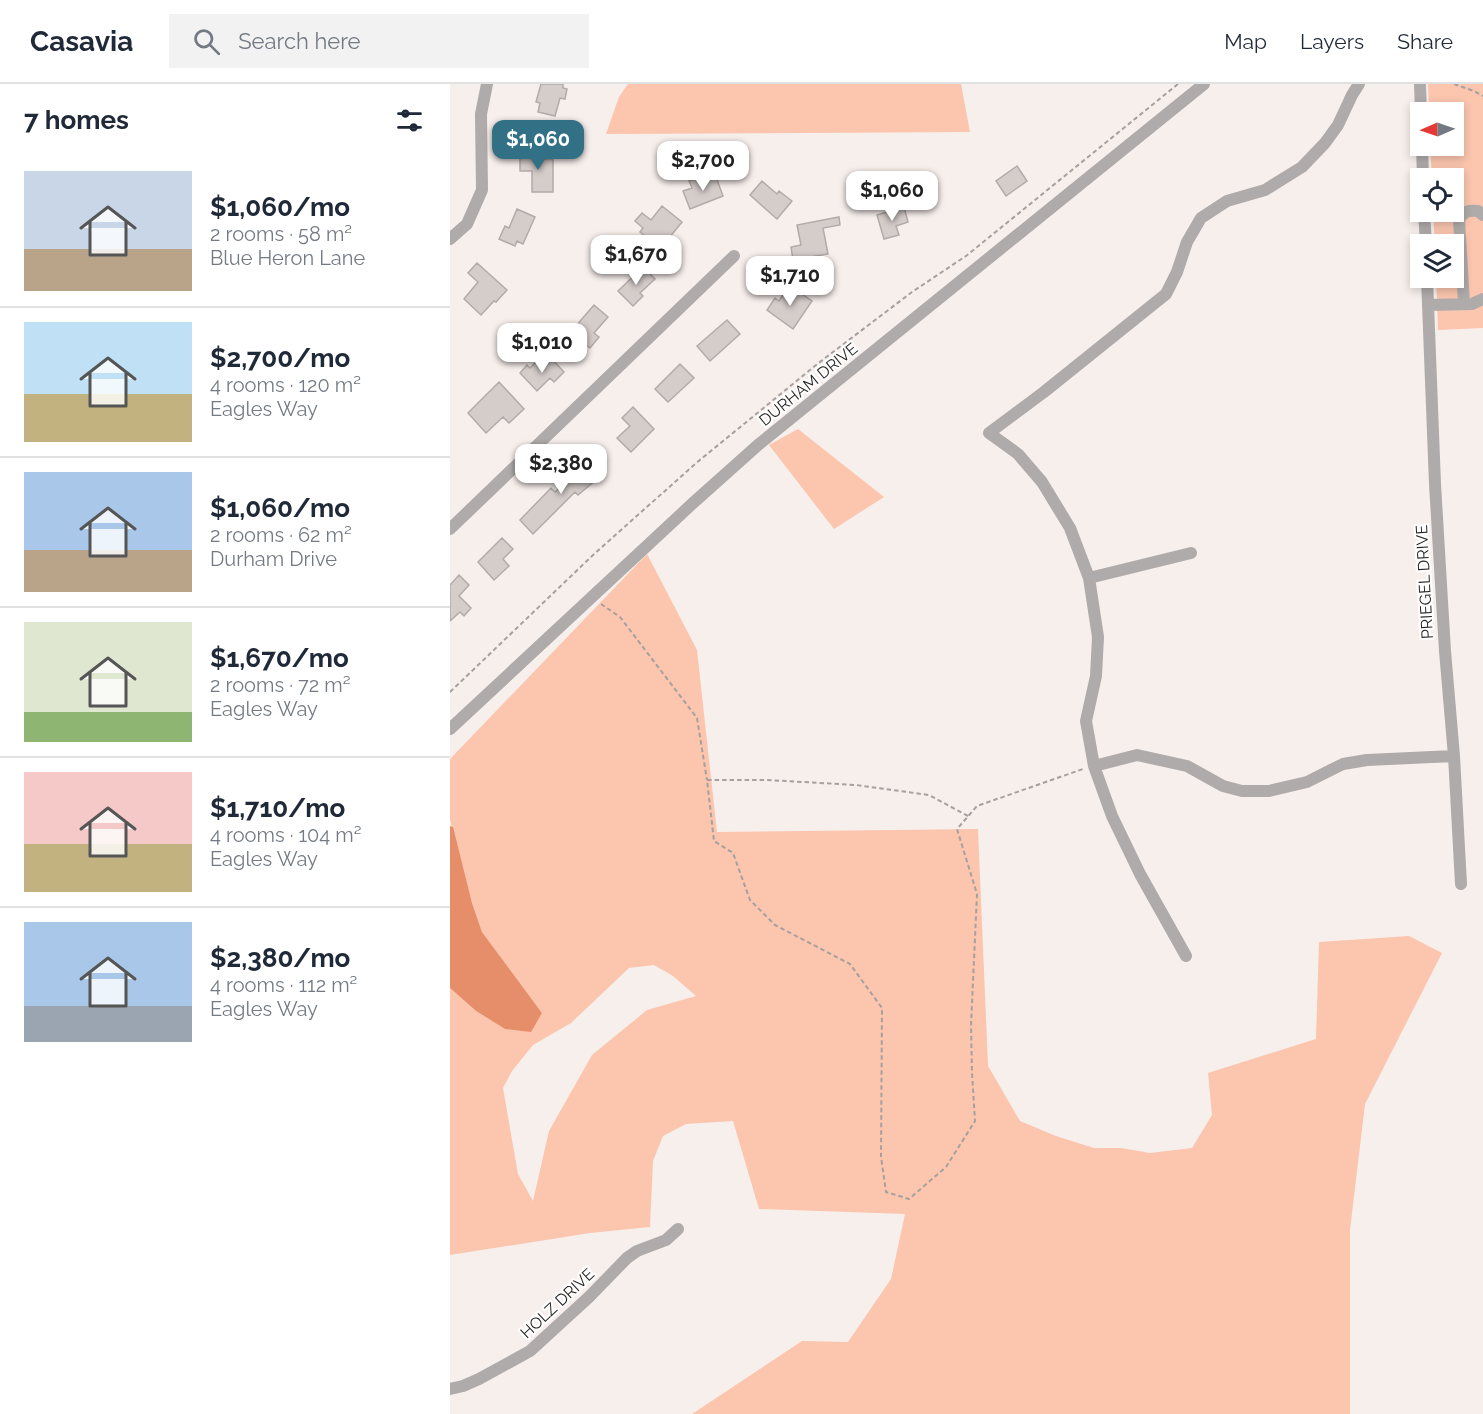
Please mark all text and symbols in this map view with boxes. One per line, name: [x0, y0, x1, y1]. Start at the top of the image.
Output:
search box: [169, 14, 589, 68]
text: Casavia: [30, 25, 133, 58]
icon: search: [190, 25, 223, 58]
text: Search here: [238, 28, 360, 54]
text: Map: [1224, 29, 1267, 54]
text: Layers: [1300, 29, 1364, 54]
text: Share: [1397, 29, 1453, 54]
north arrow: [1410, 102, 1464, 156]
map controls: [1410, 102, 1464, 288]
icon: filters: [393, 104, 426, 137]
text: 7 homes: [24, 105, 129, 135]
pin: $1,060: [489, 120, 587, 171]
text: $1,060: [506, 127, 570, 151]
pin: $2,700: [654, 141, 752, 192]
text: $2,700: [671, 148, 735, 172]
button: locate: [1410, 168, 1464, 222]
pin: $1,060: [843, 171, 941, 222]
text: $1,060: [860, 178, 924, 202]
text: $1,060/mo: [210, 192, 350, 222]
icon: home: [72, 195, 144, 267]
text: 2 rooms · 58 m²: [210, 222, 352, 246]
button: layers: [1410, 234, 1464, 288]
pin: $1,670: [587, 235, 685, 286]
text: $1,670: [605, 242, 667, 266]
text: Blue Heron Lane: [210, 246, 365, 270]
pin: $1,710: [741, 256, 839, 307]
text: $1,710: [760, 263, 820, 287]
pin: $1,010: [493, 323, 591, 374]
text: $1,010: [511, 330, 573, 354]
street label: DURHAM DRIVE: [755, 339, 862, 430]
text: $2,700/mo: [210, 343, 350, 373]
icon: home: [72, 346, 144, 418]
text: 4 rooms · 120 m²: [210, 373, 361, 397]
text: Eagles Way: [210, 397, 318, 421]
pin: $2,380: [512, 444, 610, 495]
text: $2,380: [529, 451, 593, 475]
text: $1,060/mo: [210, 493, 350, 523]
icon: home: [72, 496, 144, 568]
text: 2 rooms · 62 m²: [210, 523, 352, 547]
street label: PRIEGEL DRIVE: [1412, 524, 1437, 640]
text: Durham Drive: [210, 547, 337, 571]
text: $1,670/mo: [210, 643, 349, 673]
icon: home: [72, 646, 144, 718]
text: 2 rooms · 72 m²: [210, 673, 350, 697]
text: Eagles Way: [210, 697, 318, 721]
text: $1,710/mo: [210, 793, 345, 823]
icon: home: [72, 796, 144, 868]
text: 4 rooms · 104 m²: [210, 823, 362, 847]
text: Eagles Way: [210, 847, 318, 871]
text: $2,380/mo: [210, 943, 350, 973]
icon: home: [72, 946, 144, 1018]
text: 4 rooms · 112 m²: [210, 973, 357, 997]
text: Eagles Way: [210, 997, 318, 1021]
street label: HOLZ DRIVE: [517, 1264, 598, 1342]

